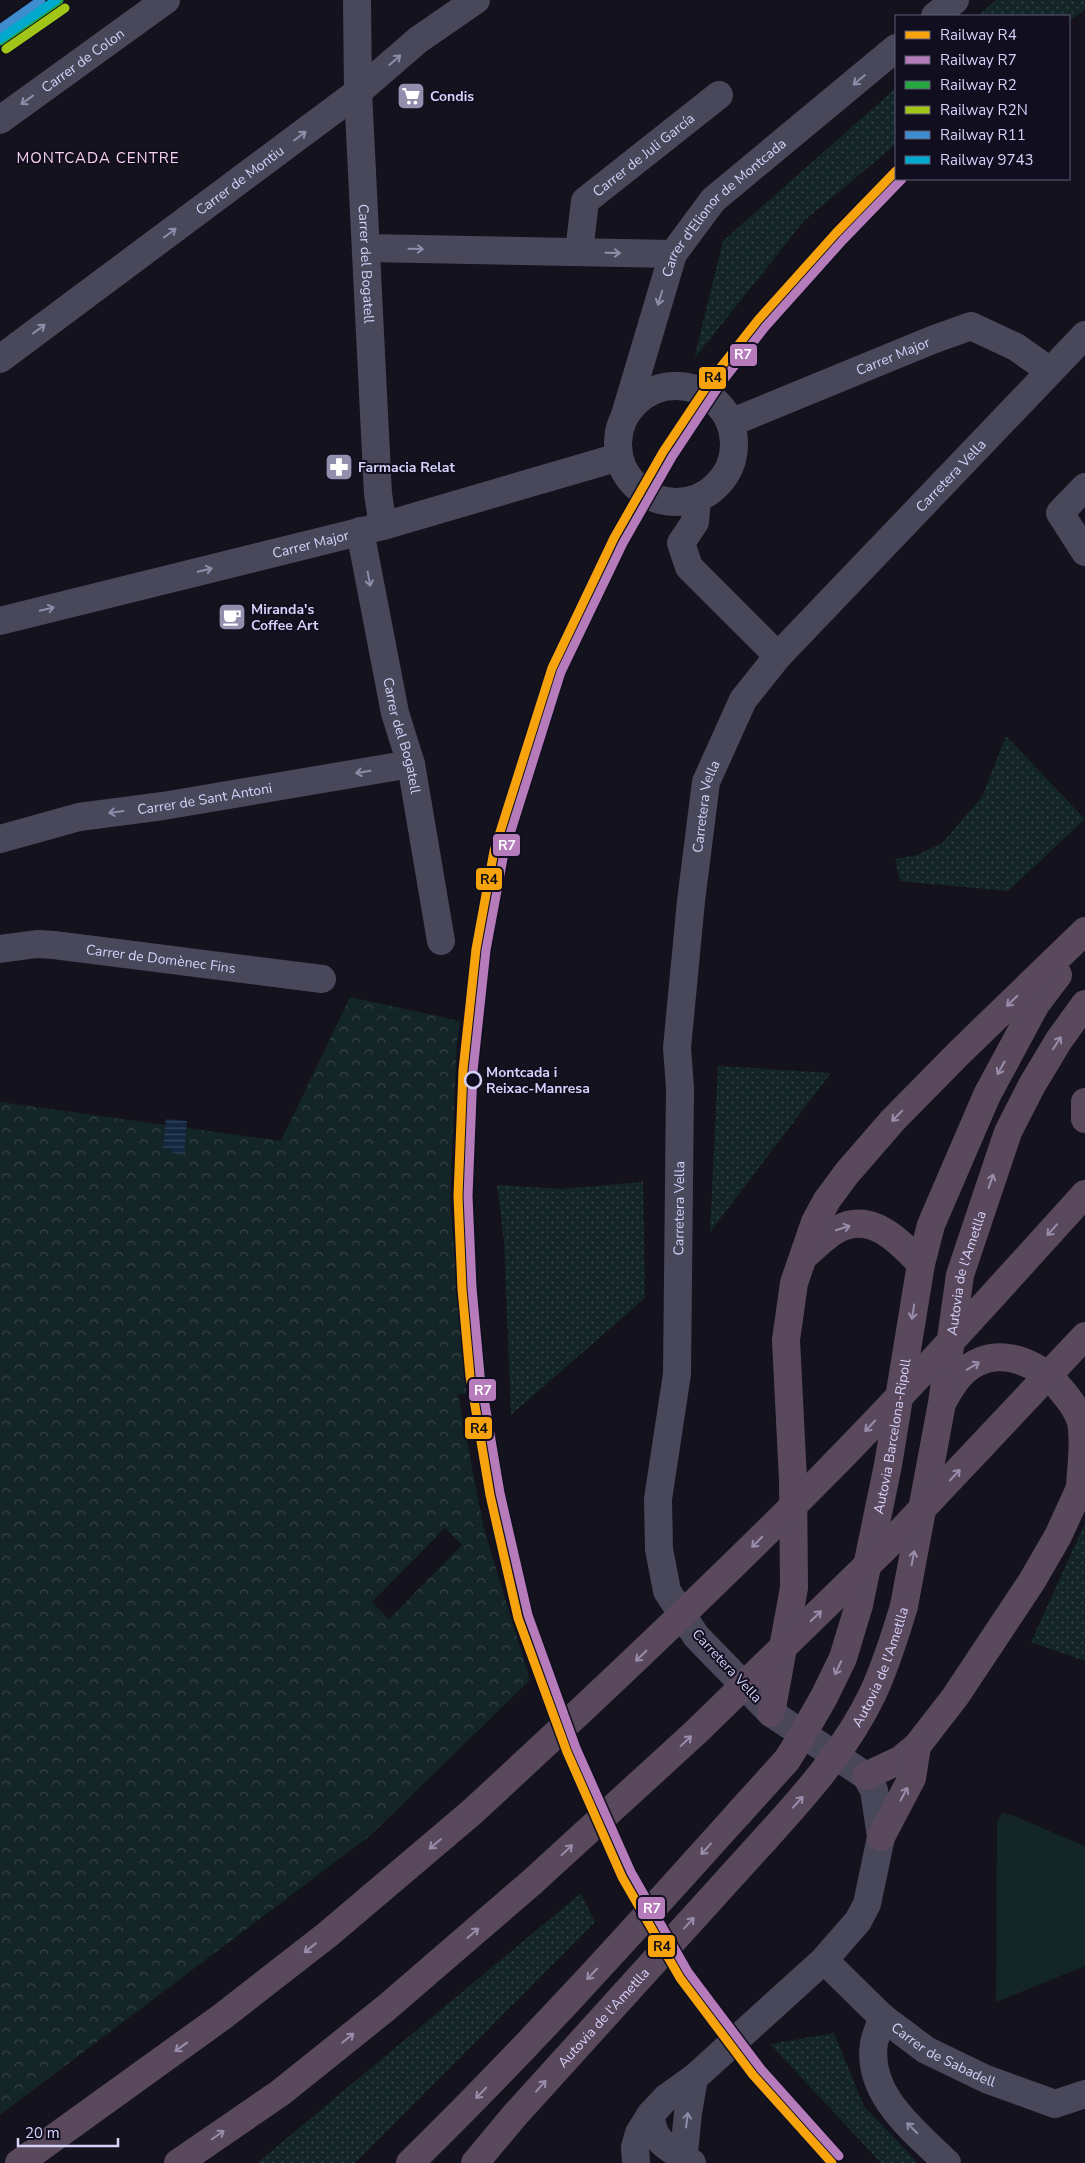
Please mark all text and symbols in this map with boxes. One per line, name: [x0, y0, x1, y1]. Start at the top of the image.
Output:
legend: [895, 15, 1070, 180]
street label: Carrer de Colon: [37, 24, 128, 97]
text: Railway R4: [940, 25, 1017, 45]
text: Railway R7: [940, 50, 1017, 70]
one-way arrow: [389, 55, 402, 66]
one-way arrow: [852, 74, 865, 85]
text: Railway R2: [940, 75, 1017, 95]
supermarket icon: Condis: [396, 81, 426, 111]
place label: Condis: [430, 87, 474, 106]
one-way arrow: [20, 95, 34, 105]
text: Railway R2N: [940, 100, 1028, 120]
street label: Carrer de Juli García: [589, 108, 698, 201]
text: Railway R11: [940, 125, 1026, 145]
one-way arrow: [293, 130, 306, 141]
street label: Carrer d'Elionor de Montcada: [657, 134, 790, 279]
street label: Carrer de Montiu: [192, 141, 288, 219]
district label: MONTCADA CENTRE: [16, 148, 180, 168]
text: Railway 9743: [940, 150, 1034, 170]
street label: Carrer del Bogatell: [354, 204, 379, 325]
one-way arrow: [163, 227, 176, 238]
one-way arrow: [408, 244, 424, 254]
one-way arrow: [604, 248, 621, 258]
one-way arrow: [654, 290, 664, 306]
one-way arrow: [32, 324, 45, 335]
street label: Carrer Major: [853, 332, 933, 380]
line badge: R7: [729, 343, 758, 367]
text: R7: [734, 345, 752, 364]
line badge: R4: [698, 366, 727, 390]
text: R4: [704, 368, 723, 387]
street label: Carretera Vella: [911, 435, 990, 516]
pharmacy icon: Farmacia Relat: [324, 452, 354, 482]
place label: Farmacia Relat: [358, 458, 455, 477]
street label: Carrer Major: [270, 525, 351, 563]
one-way arrow: [196, 565, 212, 574]
one-way arrow: [364, 571, 374, 587]
place label: Miranda's Coffee Art: [251, 600, 319, 635]
cafe icon: Miranda's Coffee Art: [217, 602, 247, 632]
one-way arrow: [39, 604, 55, 613]
street label: Carrer del Bogatell: [379, 676, 426, 796]
street label: Carretera Vella: [688, 757, 724, 854]
one-way arrow: [355, 768, 371, 778]
street label: Carrer de Sant Antoni: [136, 778, 274, 819]
one-way arrow: [108, 808, 124, 818]
line badge: R7: [492, 833, 521, 857]
text: R7: [498, 836, 516, 855]
line badge: R4: [475, 867, 503, 891]
text: R4: [480, 870, 499, 889]
street label: Carrer de Domènec Fins: [85, 940, 237, 977]
one-way arrow: [1006, 995, 1019, 1007]
one-way arrow: [1053, 1037, 1063, 1051]
one-way arrow: [996, 1060, 1006, 1075]
place label: Montcada i Reixac-Manresa: [486, 1063, 590, 1098]
marker: Montcada i Reixac-Manresa: [464, 1071, 482, 1089]
one-way arrow: [891, 1110, 903, 1122]
street label: Carretera Vella: [669, 1161, 689, 1256]
one-way arrow: [987, 1174, 997, 1190]
street label: Autovia de l'Ametlla: [942, 1208, 990, 1337]
one-way arrow: [835, 1223, 850, 1232]
one-way arrow: [1047, 1223, 1058, 1236]
one-way arrow: [908, 1304, 918, 1320]
street label: Autovia Barcelona-Ripoll: [869, 1356, 915, 1516]
one-way arrow: [966, 1361, 980, 1371]
line badge: R7: [468, 1378, 497, 1402]
text: R7: [474, 1381, 492, 1400]
line badge: R4: [464, 1416, 493, 1440]
text: R4: [470, 1419, 489, 1438]
one-way arrow: [864, 1419, 876, 1432]
one-way arrow: [949, 1469, 961, 1481]
one-way arrow: [750, 1536, 763, 1548]
one-way arrow: [909, 1551, 918, 1567]
street label: Autovia de l'Ametlla: [847, 1604, 913, 1730]
one-way arrow: [810, 1609, 822, 1622]
street label: Carretera Vella: [688, 1625, 766, 1707]
one-way arrow: [635, 1650, 647, 1662]
one-way arrow: [833, 1660, 843, 1675]
one-way arrow: [680, 1735, 693, 1746]
one-way arrow: [899, 1786, 909, 1801]
one-way arrow: [793, 1796, 804, 1809]
one-way arrow: [428, 1838, 441, 1849]
one-way arrow: [701, 1842, 713, 1855]
one-way arrow: [560, 1845, 573, 1856]
line badge: R7: [637, 1896, 666, 1920]
text: R7: [643, 1899, 661, 1918]
one-way arrow: [683, 1916, 695, 1929]
one-way arrow: [466, 1928, 479, 1939]
line badge: R4: [647, 1934, 676, 1958]
text: R4: [653, 1937, 672, 1956]
one-way arrow: [303, 1943, 317, 1953]
street label: Autovia de l'Ametlla: [553, 1964, 653, 2071]
one-way arrow: [586, 1968, 598, 1981]
street label: Carrer de Sabadell: [887, 2018, 999, 2092]
one-way arrow: [342, 2032, 355, 2043]
one-way arrow: [175, 2041, 188, 2052]
one-way arrow: [535, 2079, 547, 2092]
one-way arrow: [475, 2087, 487, 2099]
one-way arrow: [682, 2113, 692, 2129]
scale bar: [18, 2116, 118, 2148]
text: 20 m: [25, 2123, 60, 2143]
one-way arrow: [907, 2123, 919, 2135]
one-way arrow: [211, 2130, 225, 2140]

